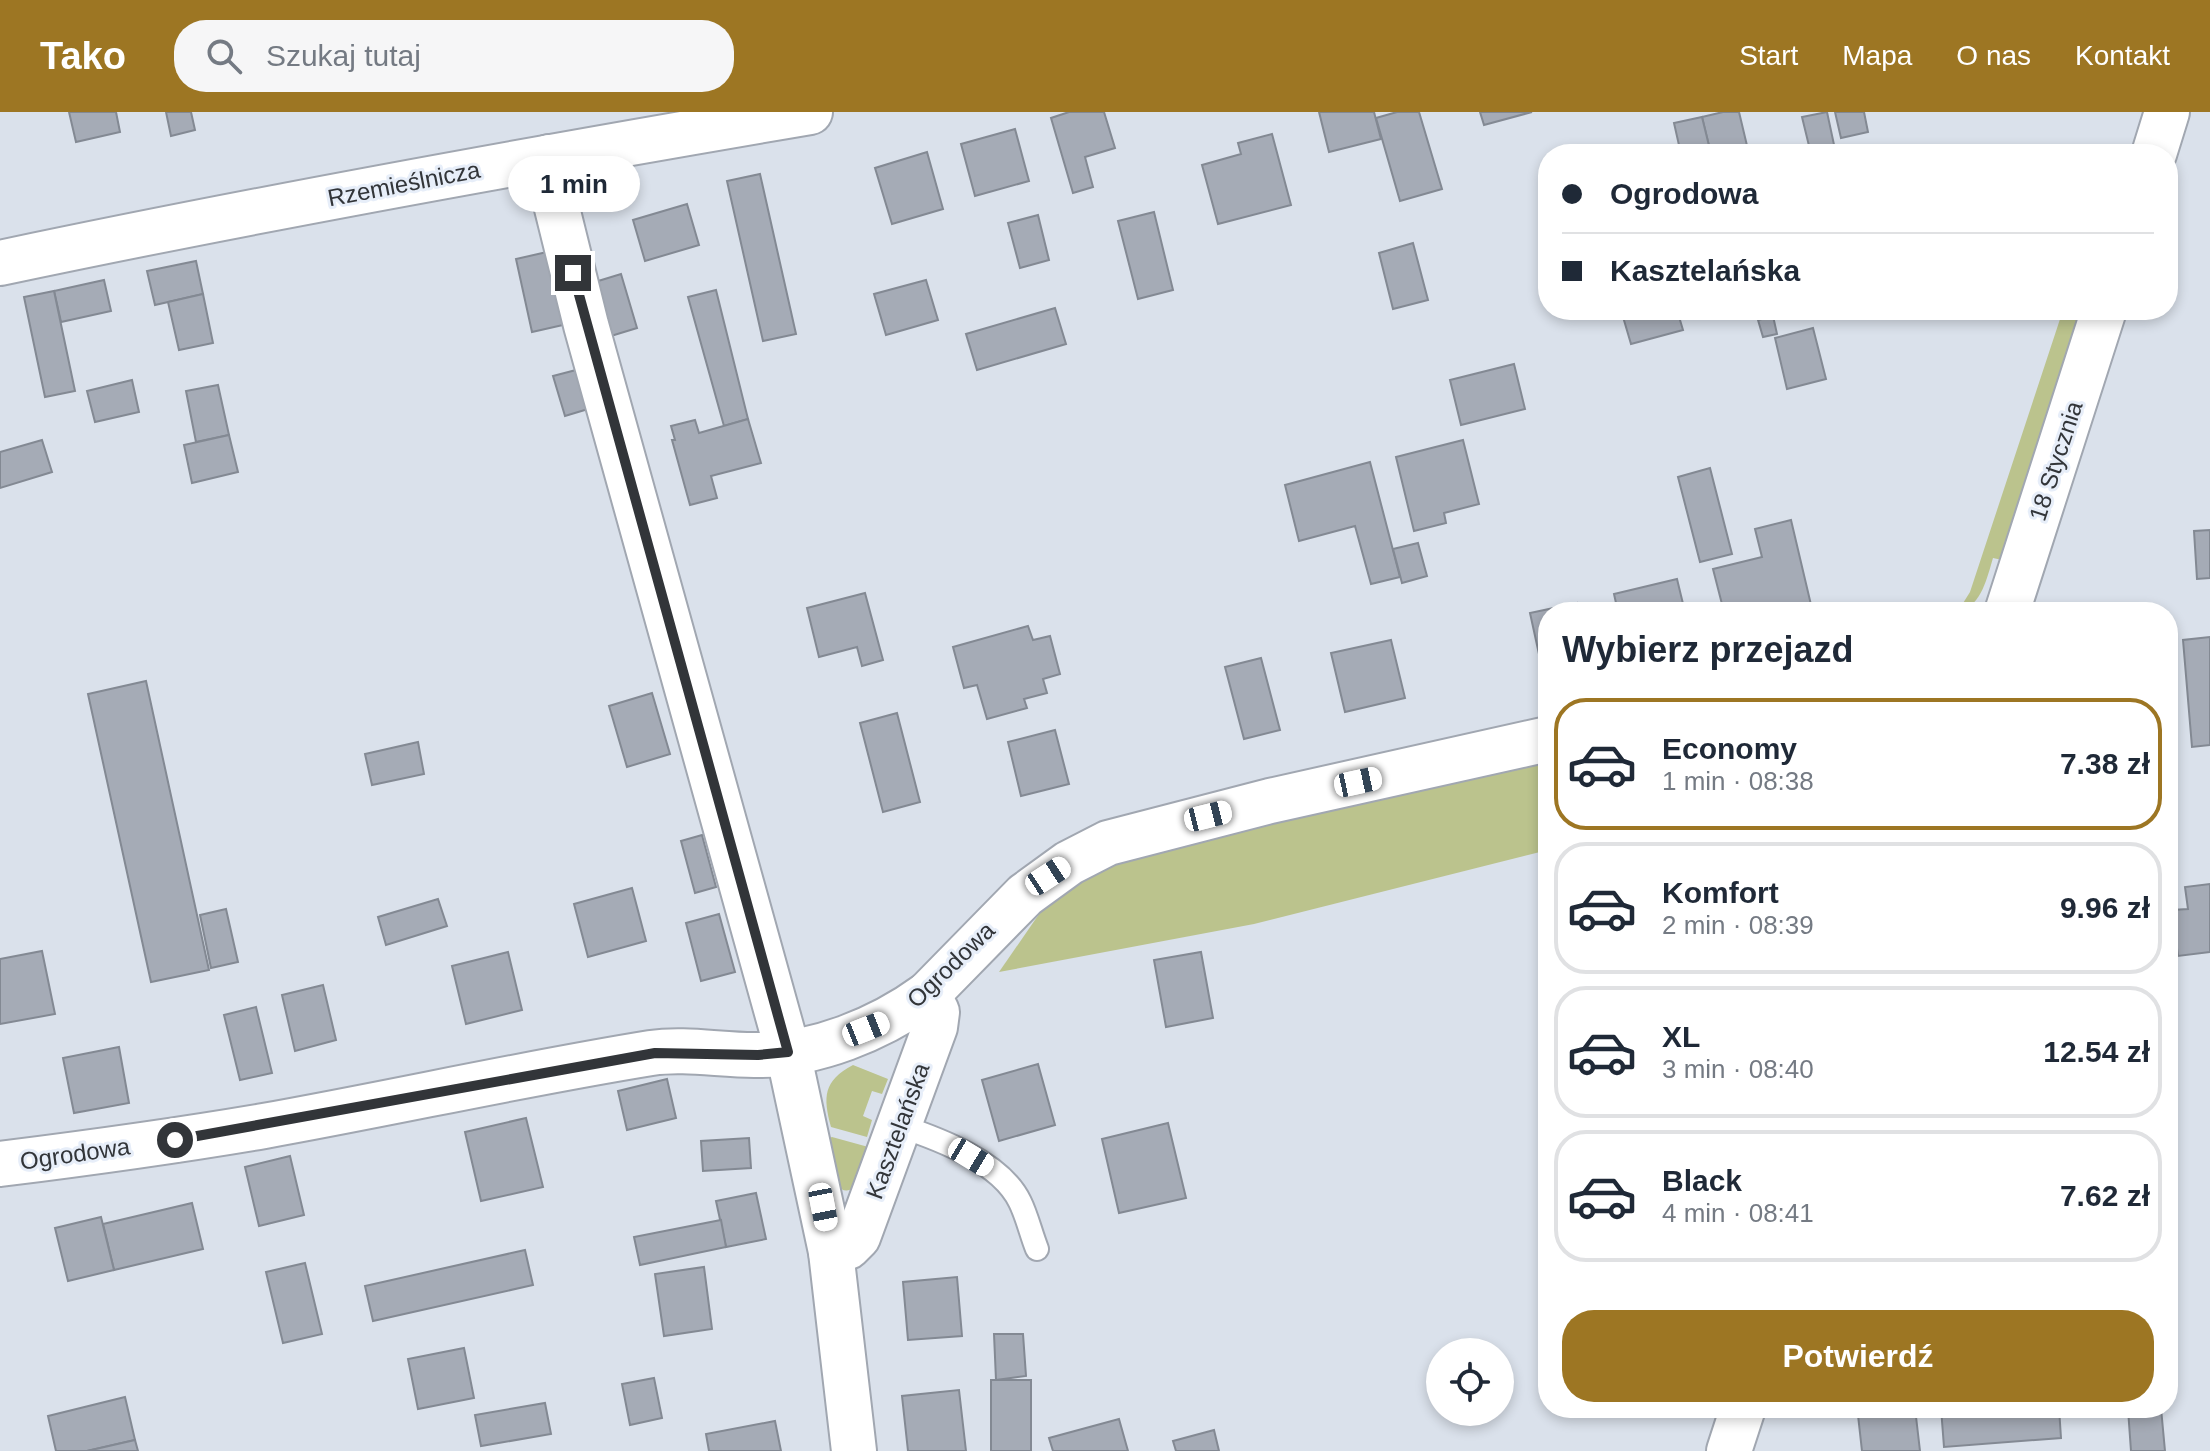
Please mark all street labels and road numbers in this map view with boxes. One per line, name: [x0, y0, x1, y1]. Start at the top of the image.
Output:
street label: Rzemieślnicza: [325, 155, 483, 212]
street label: 18 Stycznia: [2024, 397, 2088, 524]
street label: Ogrodowa: [901, 916, 1000, 1013]
street label: Kasztelańska: [860, 1059, 935, 1203]
street label: Ogrodowa: [18, 1132, 132, 1175]

